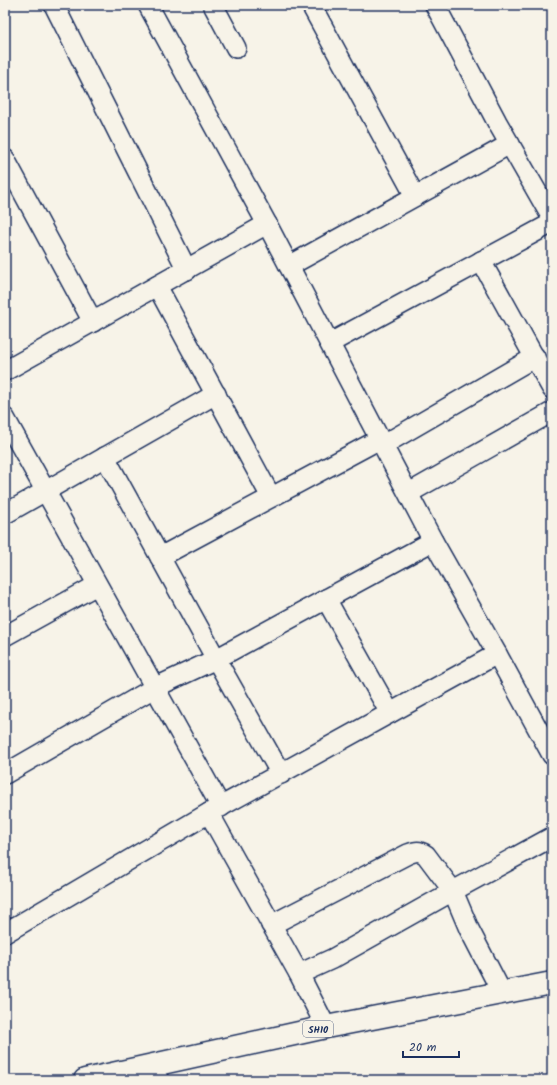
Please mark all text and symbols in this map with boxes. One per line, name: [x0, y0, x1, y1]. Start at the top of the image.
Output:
road number: SH10: [303, 1021, 333, 1037]
scale bar: [403, 1033, 459, 1059]
text: 20 m: [409, 1038, 437, 1057]

